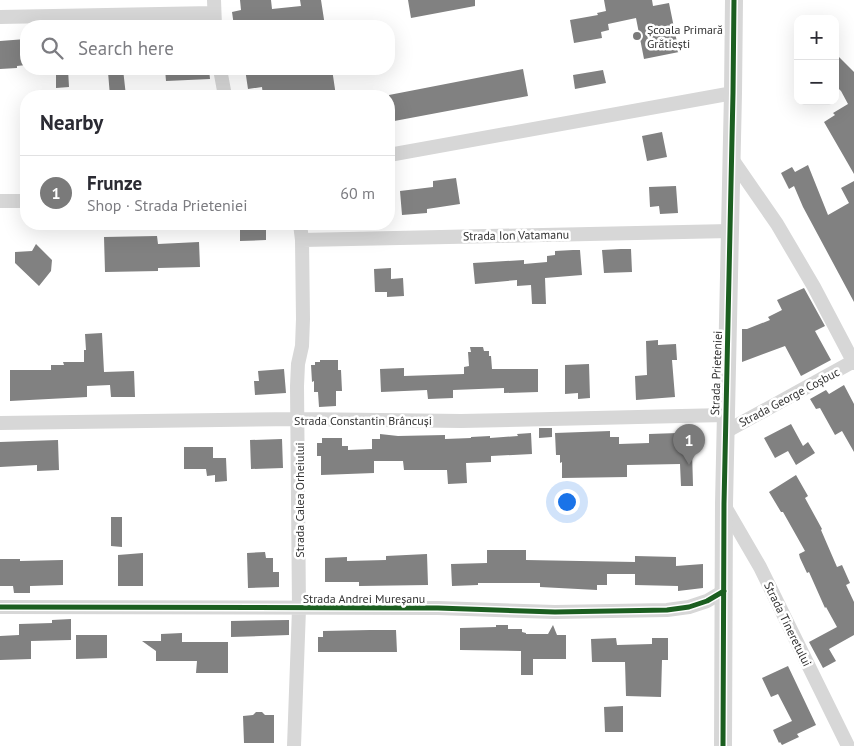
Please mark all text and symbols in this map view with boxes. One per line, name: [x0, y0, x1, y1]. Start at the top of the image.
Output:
map controls: [794, 15, 839, 105]
button: +: [794, 15, 839, 60]
search box: [20, 20, 395, 75]
place label: Școala Primară Grătiești: [647, 22, 723, 51]
marker: Școala Primară Grătiești: [631, 30, 643, 42]
icon: search: [38, 34, 66, 62]
text: Search here: [78, 36, 174, 60]
button: −: [794, 60, 839, 105]
text: Nearby: [40, 109, 103, 136]
text: Frunze: [87, 171, 142, 195]
text: 1: [51, 183, 61, 203]
text: 60 m: [340, 183, 375, 203]
text: Shop · Strada Prieteniei: [87, 195, 247, 215]
street label: Strada Ion Vatamanu: [463, 227, 569, 243]
street label: Strada Prieteniei: [707, 330, 725, 416]
street label: Strada George Coșbuc: [736, 364, 842, 430]
street label: Strada Constantin Brâncuși: [294, 413, 432, 428]
pin: 1: [673, 424, 705, 465]
street label: Strada Calea Orheiului: [292, 442, 307, 558]
your location: [554, 489, 580, 515]
street label: Strada Tineretului: [761, 579, 815, 669]
street label: Strada Andrei Mureșanu: [303, 591, 425, 606]

